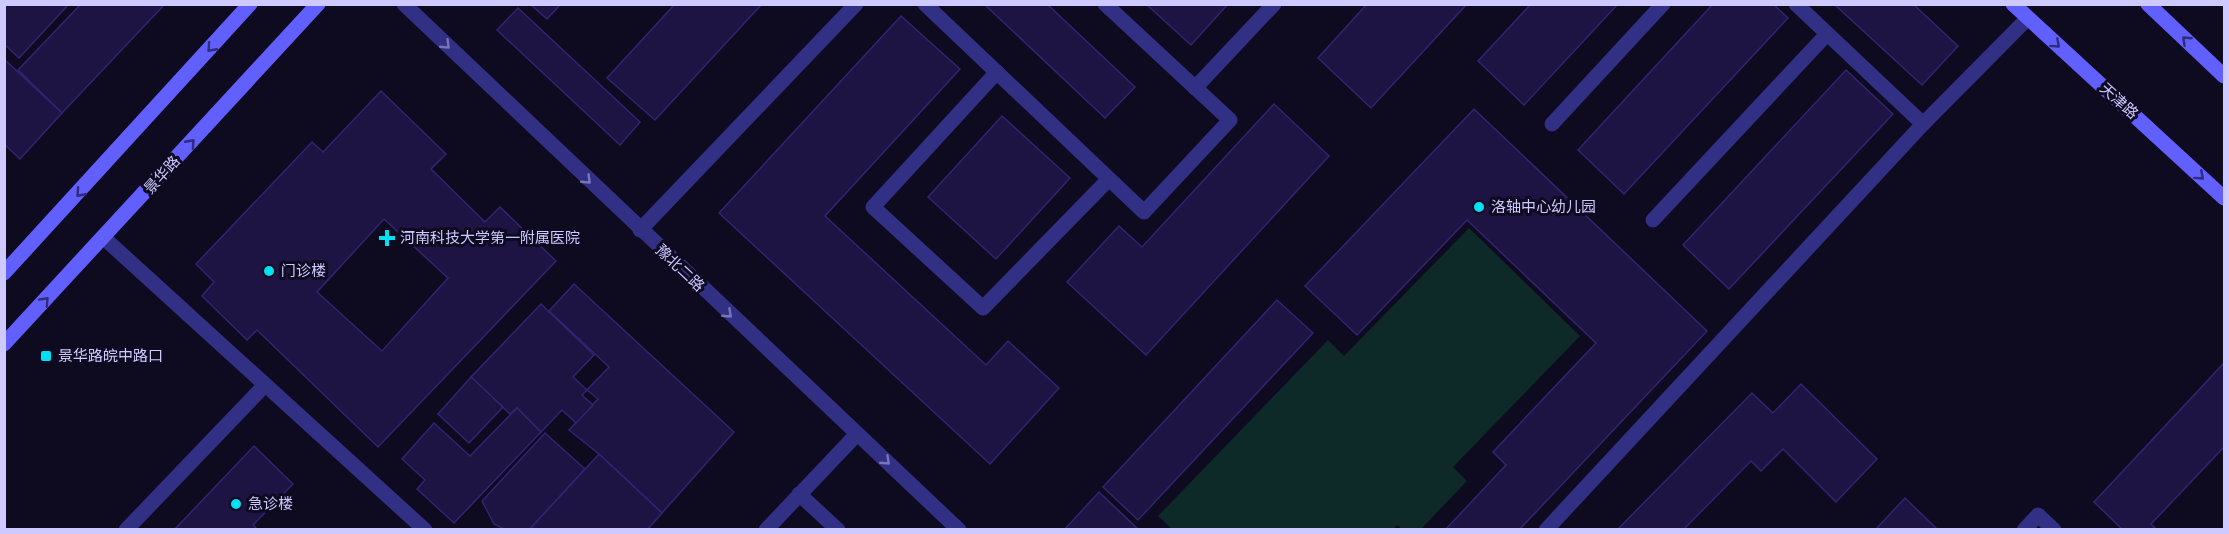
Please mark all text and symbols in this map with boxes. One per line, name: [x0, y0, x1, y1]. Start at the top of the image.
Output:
one-way arrow: [2183, 36, 2193, 47]
one-way arrow: [2050, 37, 2060, 48]
one-way arrow: [439, 38, 449, 49]
one-way arrow: [207, 41, 218, 52]
street label: 天津路: [2097, 79, 2142, 122]
one-way arrow: [184, 139, 195, 149]
street label: 景华路: [140, 152, 183, 197]
one-way arrow: [2194, 169, 2204, 180]
one-way arrow: [580, 173, 590, 184]
one-way arrow: [76, 186, 87, 197]
place label: 洛轴中心幼儿园: [1491, 198, 1596, 215]
marker: 洛轴中心幼儿园: [1472, 200, 1486, 214]
marker: 河南科技大学第一附属医院: [378, 229, 396, 247]
place label: 河南科技大学第一附属医院: [400, 229, 580, 246]
street label: 豫北二路: [653, 241, 708, 294]
place label: 门诊楼: [281, 262, 326, 279]
marker: 门诊楼: [262, 264, 276, 278]
one-way arrow: [37, 297, 48, 308]
one-way arrow: [721, 306, 732, 317]
place label: 景华路皖中路口: [58, 347, 163, 364]
marker: 景华路皖中路口: [39, 349, 53, 363]
one-way arrow: [880, 454, 890, 465]
place label: 急诊楼: [248, 495, 293, 512]
marker: 急诊楼: [229, 497, 243, 511]

